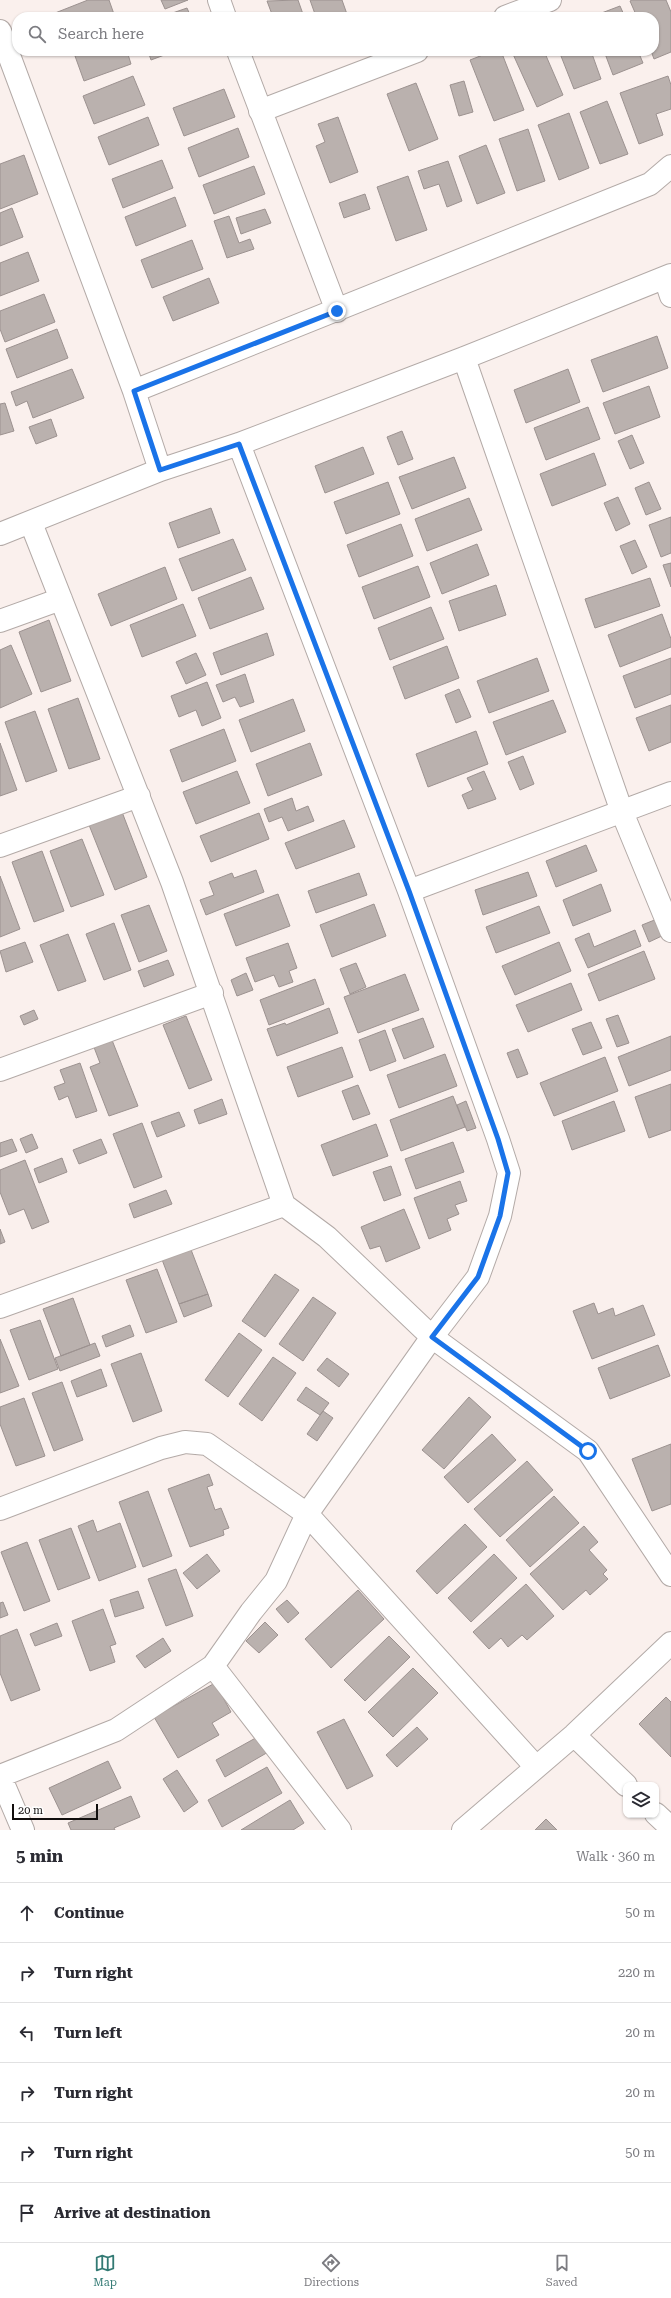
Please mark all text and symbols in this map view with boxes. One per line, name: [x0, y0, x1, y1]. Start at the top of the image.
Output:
search box: [12, 12, 659, 56]
icon: search: [26, 23, 48, 45]
text: Search here: [58, 25, 144, 43]
route end: [328, 302, 346, 320]
route start: [579, 1442, 597, 1460]
map controls: [623, 1782, 659, 1818]
button: layers: [623, 1782, 659, 1818]
scale bar: [12, 1802, 98, 1821]
text: 20 m: [18, 1804, 43, 1817]
text: 5 min: [16, 1846, 63, 1866]
text: Walk · 360 m: [576, 1849, 655, 1864]
icon: ahead: [16, 1902, 38, 1924]
text: Continue: [54, 1904, 124, 1922]
text: 50 m: [625, 1905, 655, 1920]
icon: right: [16, 1962, 38, 1984]
text: Turn right: [54, 1964, 133, 1982]
text: 220 m: [618, 1965, 655, 1980]
icon: left: [16, 2022, 38, 2044]
text: Turn left: [54, 2024, 122, 2042]
text: 20 m: [625, 2025, 655, 2040]
icon: right: [16, 2082, 38, 2104]
text: Turn right: [54, 2084, 133, 2102]
text: 20 m: [625, 2085, 655, 2100]
icon: right: [16, 2142, 38, 2164]
text: Turn right: [54, 2144, 133, 2162]
text: 50 m: [625, 2145, 655, 2160]
icon: arrive: [16, 2202, 38, 2224]
text: Arrive at destination: [54, 2204, 210, 2222]
tab: Map: [93, 2252, 117, 2289]
tab: Directions: [304, 2252, 359, 2289]
tab: Saved: [546, 2252, 578, 2289]

